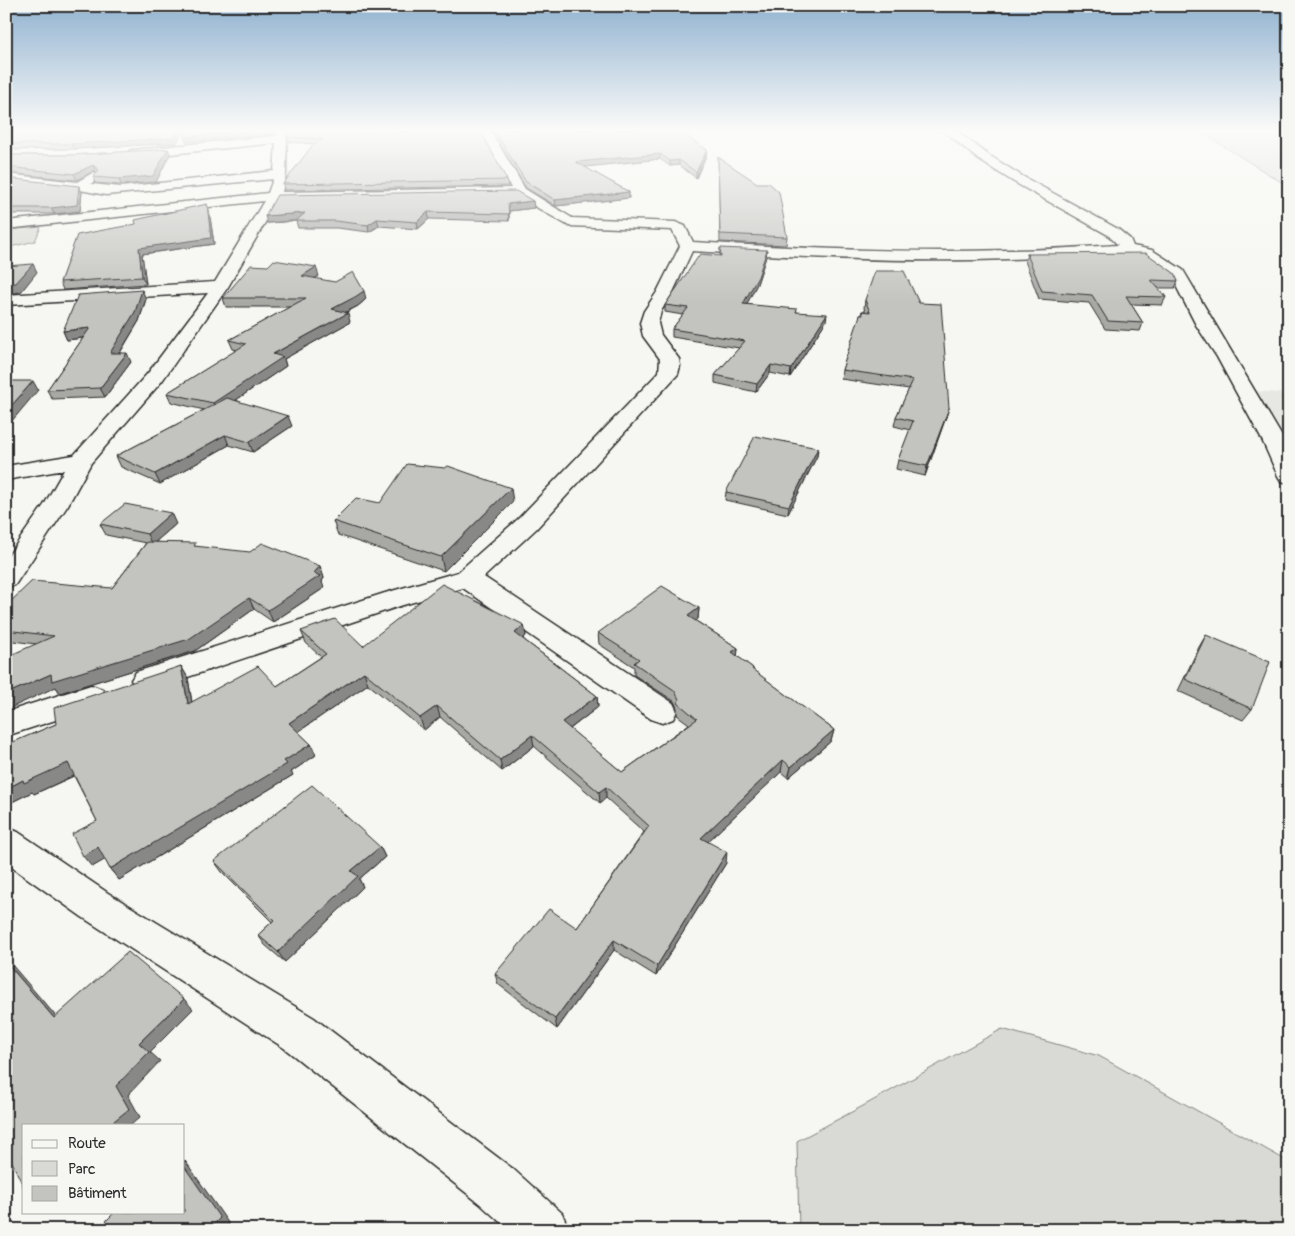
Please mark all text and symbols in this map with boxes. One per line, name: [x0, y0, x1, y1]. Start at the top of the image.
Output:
legend: [22, 1124, 185, 1214]
text: Route: [68, 1134, 106, 1153]
text: Parc: [68, 1160, 96, 1179]
text: Bâtiment: [68, 1184, 128, 1203]

